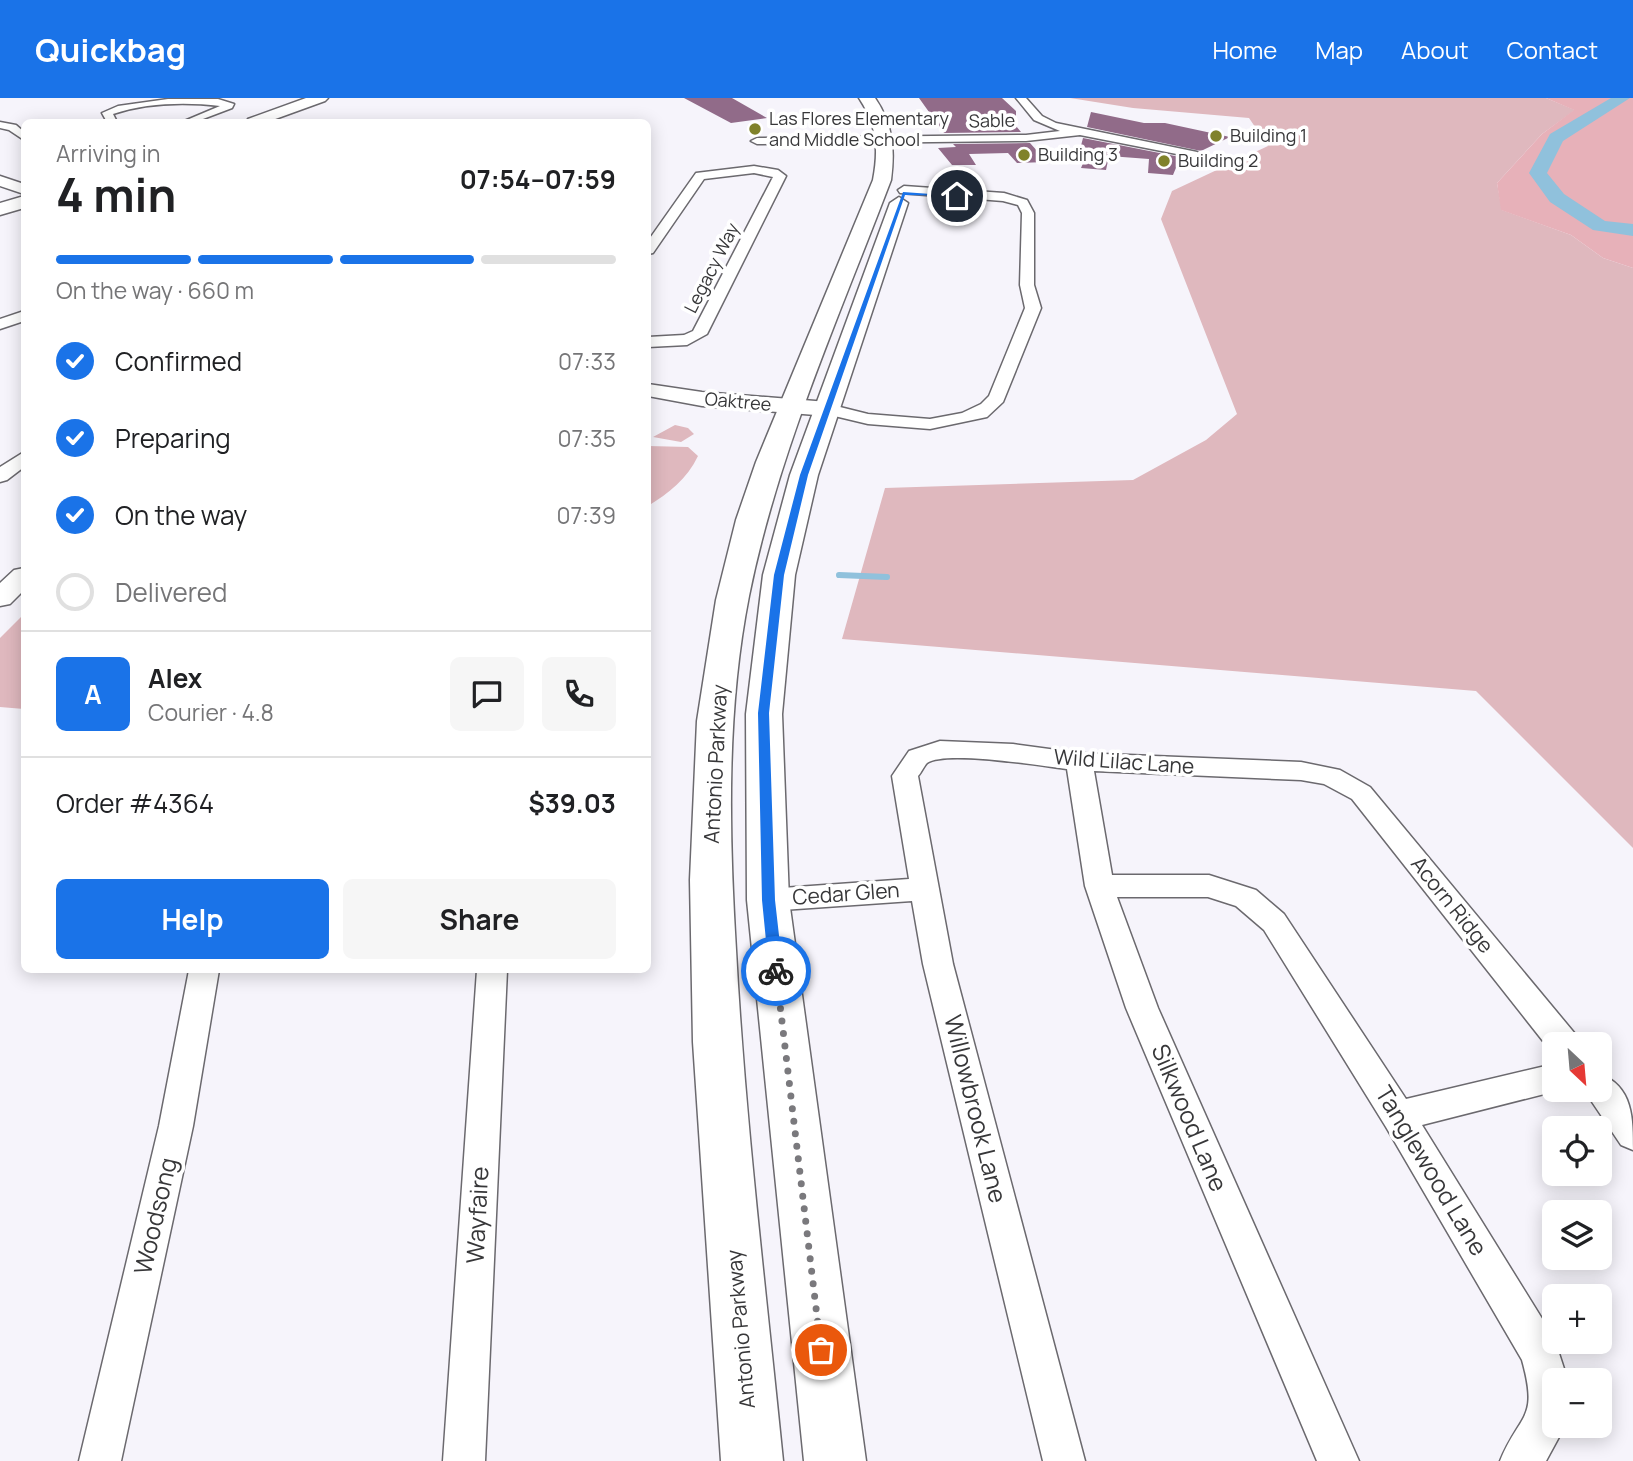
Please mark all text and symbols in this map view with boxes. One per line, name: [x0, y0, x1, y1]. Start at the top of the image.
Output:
text: Quickbag: [35, 27, 186, 72]
text: Home: [1212, 33, 1277, 66]
text: Map: [1315, 33, 1363, 66]
text: About: [1401, 33, 1469, 66]
text: Contact: [1507, 33, 1598, 66]
place label: Las Flores Elementary and Middle School: [769, 106, 949, 151]
street label: Sable: [969, 108, 1015, 132]
marker: Las Flores Elementary and Middle School: [747, 121, 763, 137]
place label: Building 1: [1230, 123, 1307, 147]
marker: Building 1: [1208, 128, 1224, 144]
text: Arriving in: [56, 137, 161, 169]
place label: Building 3: [1038, 142, 1118, 166]
marker: Building 3: [1016, 147, 1032, 163]
place label: Building 2: [1178, 148, 1258, 172]
marker: Building 2: [1156, 153, 1172, 169]
text: 07:54–07:59: [460, 161, 616, 197]
text: 4 min: [56, 163, 176, 226]
pin: [927, 166, 987, 226]
icon: home: [938, 177, 976, 215]
street label: Legacy Way: [678, 218, 744, 317]
text: On the way · 660 m: [56, 274, 254, 306]
icon: check: [56, 342, 94, 380]
text: Confirmed: [115, 343, 242, 379]
text: 07:33: [558, 345, 616, 377]
street label: Oaktree: [704, 386, 772, 416]
icon: check: [56, 419, 94, 457]
text: Preparing: [115, 420, 231, 456]
text: 07:35: [558, 422, 616, 454]
icon: check: [56, 496, 94, 534]
text: On the way: [115, 497, 247, 533]
text: 07:39: [557, 499, 616, 531]
text: Delivered: [115, 574, 227, 610]
button: chat: [450, 657, 524, 731]
button: phone: [542, 657, 616, 731]
text: Alex: [148, 660, 202, 696]
text: A: [84, 676, 102, 712]
street label: Antonio Parkway: [697, 684, 733, 844]
text: Courier · 4.8: [148, 696, 274, 728]
street label: Wild Lilac Lane: [1053, 742, 1195, 780]
text: Order #4364: [56, 785, 214, 821]
text: $39.03: [528, 785, 616, 821]
street label: Acorn Ridge: [1405, 850, 1500, 958]
street label: Cedar Glen: [791, 875, 900, 911]
button: Help: [56, 879, 329, 959]
button: Share: [343, 879, 616, 959]
courier: [741, 936, 811, 1006]
icon: bike: [757, 952, 795, 990]
street label: Willowbrook Lane: [937, 1011, 1016, 1206]
north arrow: [1542, 1032, 1612, 1102]
map controls: [1542, 1032, 1612, 1438]
street label: Silkwood Lane: [1145, 1039, 1236, 1196]
street label: Tanglewood Lane: [1369, 1079, 1496, 1261]
button: locate: [1542, 1116, 1612, 1186]
street label: Woodsong: [125, 1154, 184, 1277]
street label: Wayfaire: [457, 1166, 496, 1264]
button: layers: [1542, 1200, 1612, 1270]
street label: Antonio Parkway: [719, 1248, 761, 1410]
button: +: [1542, 1284, 1612, 1354]
pin: [791, 1320, 851, 1380]
icon: bag: [802, 1331, 840, 1369]
button: −: [1542, 1368, 1612, 1438]

